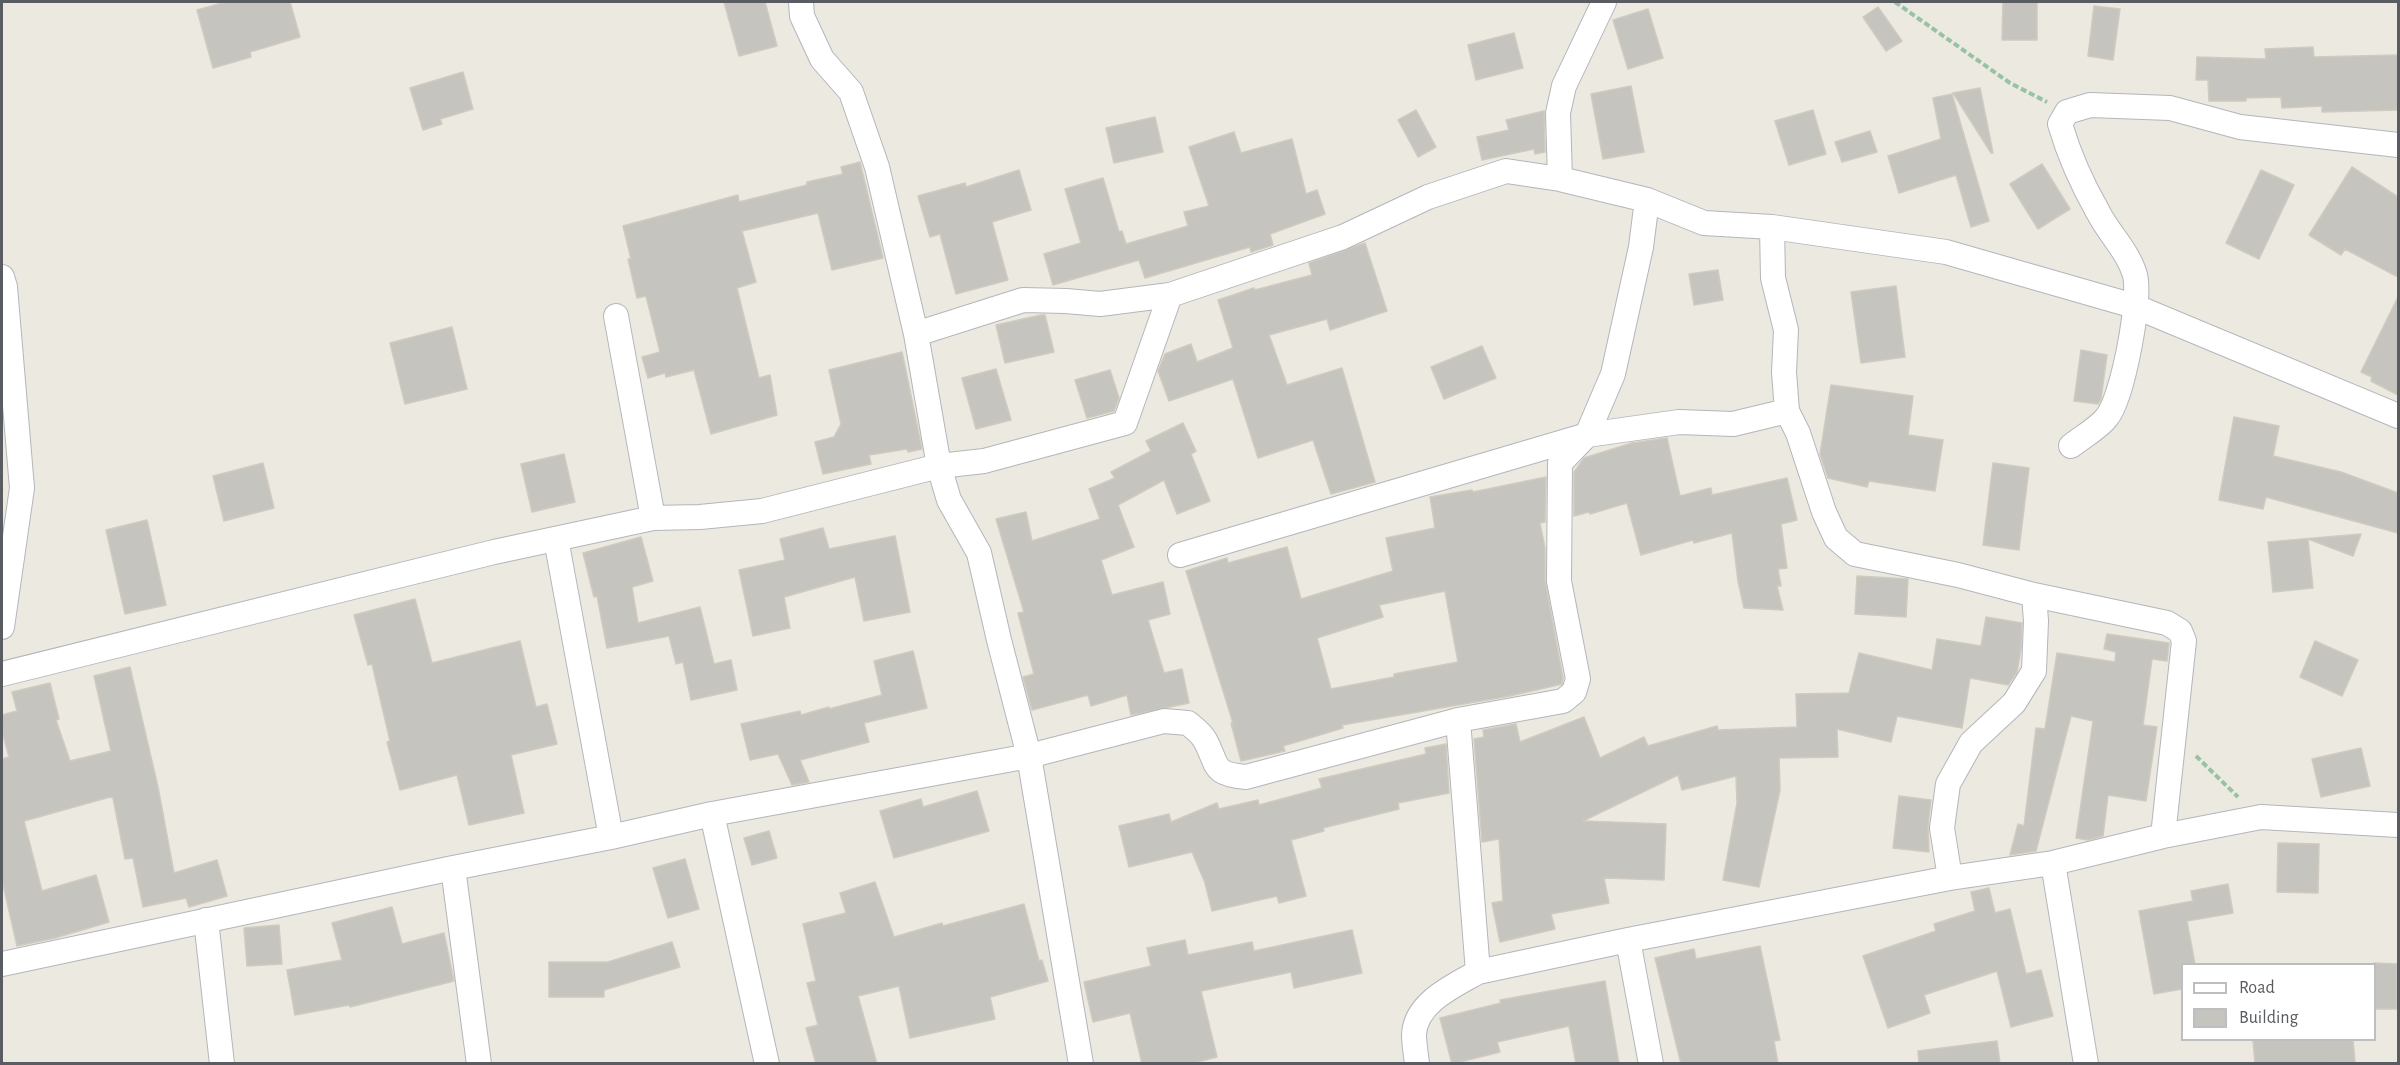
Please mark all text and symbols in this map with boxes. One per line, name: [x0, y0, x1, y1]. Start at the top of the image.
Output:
legend: [2181, 963, 2376, 1041]
text: Road: [2239, 979, 2275, 997]
text: Building: [2239, 1009, 2298, 1027]

